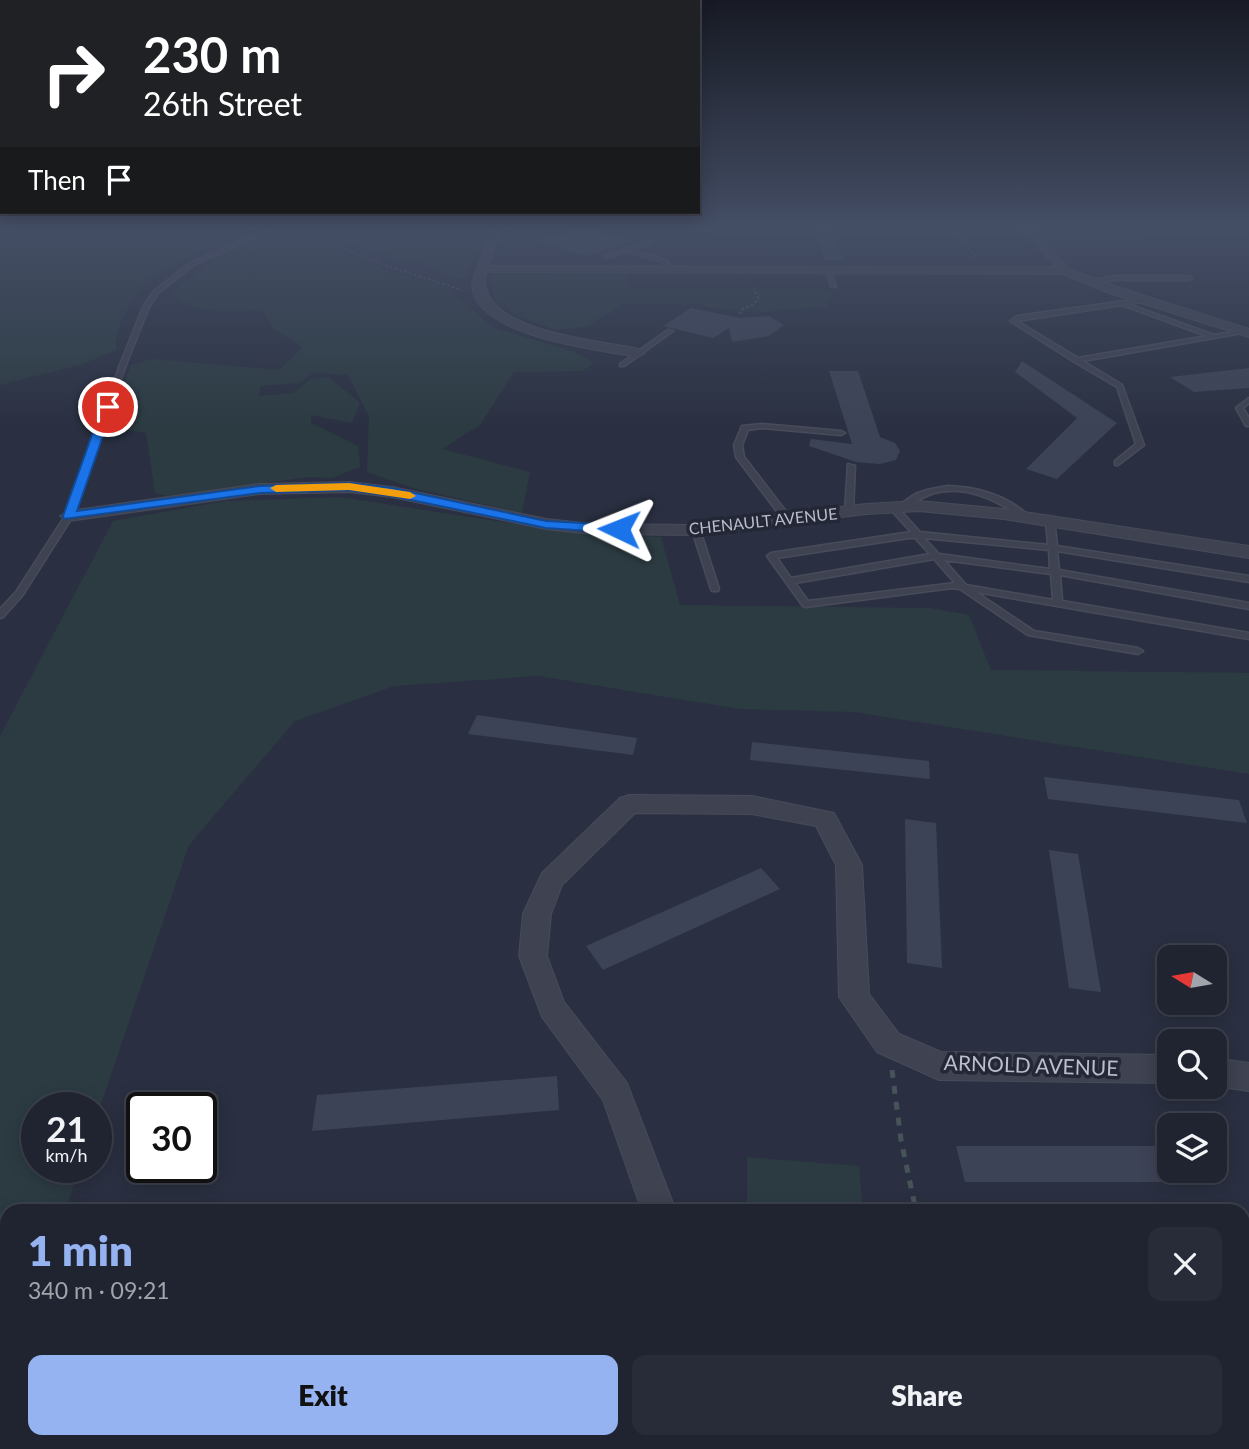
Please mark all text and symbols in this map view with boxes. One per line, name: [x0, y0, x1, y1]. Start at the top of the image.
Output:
text: 230 m: [143, 25, 281, 83]
icon: right: [28, 28, 119, 119]
text: 26th Street: [143, 84, 302, 123]
icon: arrive: [100, 161, 138, 199]
text: Then: [28, 164, 86, 196]
pin: [78, 377, 138, 437]
icon: arrive: [89, 388, 127, 426]
position arrow: [582, 492, 656, 566]
street label: CHENAULT AVENUE: [688, 503, 838, 538]
north arrow: [1157, 945, 1227, 1015]
map controls: [1157, 945, 1227, 1183]
button: search: [1157, 1029, 1227, 1099]
street label: ARNOLD AVENUE: [943, 1049, 1119, 1080]
speed limit sign: 30: [126, 1092, 217, 1183]
text: 21: [46, 1107, 87, 1149]
button: layers: [1157, 1113, 1227, 1183]
text: km/h: [45, 1144, 88, 1166]
text: 1 min: [28, 1225, 133, 1275]
button: close: [1148, 1227, 1222, 1301]
text: 340 m · 09:21: [28, 1276, 170, 1304]
button: Exit: [28, 1355, 618, 1435]
button: Share: [632, 1355, 1222, 1435]

